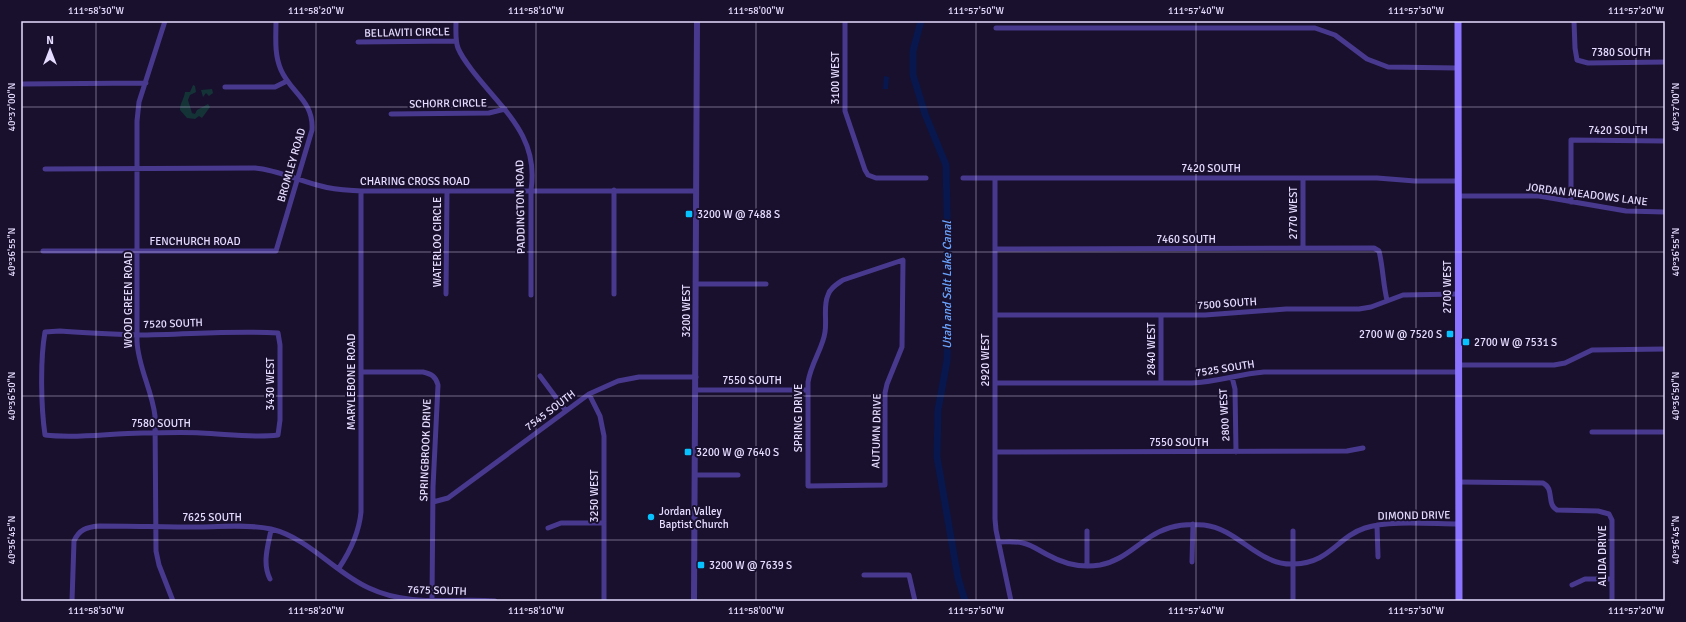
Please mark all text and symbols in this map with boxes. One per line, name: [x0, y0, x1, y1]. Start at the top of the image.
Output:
text: 111°58'30"W: [68, 5, 124, 17]
text: 111°58'20"W: [288, 5, 344, 17]
text: 111°58'10"W: [508, 5, 564, 17]
text: 111°58'00"W: [728, 5, 784, 17]
text: 111°57'50"W: [948, 5, 1004, 17]
text: 111°57'40"W: [1168, 5, 1224, 17]
text: 111°57'30"W: [1388, 5, 1444, 17]
text: 111°57'20"W: [1608, 5, 1664, 17]
street label: BELLAVITI CIRCLE: [364, 25, 450, 40]
north arrow: [30, 30, 70, 70]
text: N: [46, 34, 54, 47]
street label: 7380 SOUTH: [1591, 46, 1651, 59]
street label: 3100 WEST: [829, 51, 842, 105]
text: 40°37'00"N: [6, 83, 18, 131]
text: 40°37'00"N: [1670, 83, 1682, 131]
street label: SCHORR CIRCLE: [409, 96, 487, 111]
street label: 7420 SOUTH: [1588, 124, 1648, 137]
street label: BROMLEY ROAD: [275, 127, 308, 204]
street label: PADDINGTON ROAD: [513, 160, 528, 254]
street label: 7420 SOUTH: [1181, 162, 1241, 175]
street label: CHARING CROSS ROAD: [360, 175, 470, 188]
street label: JORDAN MEADOWS LANE: [1525, 181, 1648, 208]
street label: 2770 WEST: [1287, 186, 1300, 240]
street label: WATERLOO CIRCLE: [431, 197, 444, 287]
place label: 3200 W @ 7488 S: [697, 208, 780, 221]
marker: 3200 W @ 7488 S: [684, 209, 694, 219]
water label: Utah and Salt Lake Canal: [940, 219, 955, 349]
text: 40°36'55"N: [6, 228, 18, 276]
text: 40°36'55"N: [1670, 228, 1682, 276]
street label: 7460 SOUTH: [1156, 233, 1216, 246]
street label: FENCHURCH ROAD: [149, 235, 241, 248]
street label: WOOD GREEN ROAD: [122, 252, 135, 348]
street label: 2700 WEST: [1441, 260, 1454, 314]
street label: 3200 WEST: [680, 284, 693, 338]
street label: 7500 SOUTH: [1197, 295, 1257, 312]
street label: 7520 SOUTH: [143, 316, 203, 331]
street label: 2840 WEST: [1145, 322, 1158, 376]
place label: 2700 W @ 7520 S: [1359, 328, 1442, 341]
marker: 2700 W @ 7520 S: [1445, 329, 1455, 339]
street label: 2920 WEST: [979, 333, 992, 387]
street label: MARYLEBONE ROAD: [345, 334, 358, 430]
place label: 2700 W @ 7531 S: [1474, 336, 1557, 349]
marker: 2700 W @ 7531 S: [1461, 337, 1471, 347]
street label: 3430 WEST: [264, 357, 277, 411]
street label: 7525 SOUTH: [1195, 357, 1256, 380]
text: 40°36'50"N: [6, 372, 18, 420]
text: 40°36'50"N: [1670, 372, 1682, 420]
street label: 7550 SOUTH: [722, 374, 782, 387]
street label: SPRING DRIVE: [792, 384, 805, 452]
street label: 7545 SOUTH: [523, 387, 578, 434]
street label: 2800 WEST: [1217, 388, 1232, 442]
street label: AUTUMN DRIVE: [869, 393, 884, 469]
street label: SPRINGBROOK DRIVE: [417, 398, 434, 502]
street label: 7580 SOUTH: [131, 417, 191, 430]
street label: 7550 SOUTH: [1149, 436, 1209, 449]
place label: 3200 W @ 7640 S: [696, 446, 779, 459]
marker: 3200 W @ 7640 S: [683, 447, 693, 457]
street label: 3250 WEST: [588, 469, 601, 523]
place label: Jordan Valley Baptist Church: [659, 505, 729, 531]
street label: DIMOND DRIVE: [1377, 508, 1451, 523]
street label: 7625 SOUTH: [182, 511, 242, 524]
marker: Jordan Valley Baptist Church: [646, 512, 656, 522]
text: 40°36'45"N: [6, 516, 18, 564]
text: 40°36'45"N: [1670, 516, 1682, 564]
street label: ALIDA DRIVE: [1596, 525, 1609, 587]
place label: 3200 W @ 7639 S: [709, 559, 792, 572]
marker: 3200 W @ 7639 S: [696, 560, 706, 570]
street label: 7675 SOUTH: [407, 583, 467, 598]
text: 111°58'30"W: [68, 605, 124, 617]
text: 111°58'20"W: [288, 605, 344, 617]
text: 111°58'10"W: [508, 605, 564, 617]
text: 111°58'00"W: [728, 605, 784, 617]
text: 111°57'50"W: [948, 605, 1004, 617]
text: 111°57'40"W: [1168, 605, 1224, 617]
text: 111°57'30"W: [1388, 605, 1444, 617]
text: 111°57'20"W: [1608, 605, 1664, 617]

